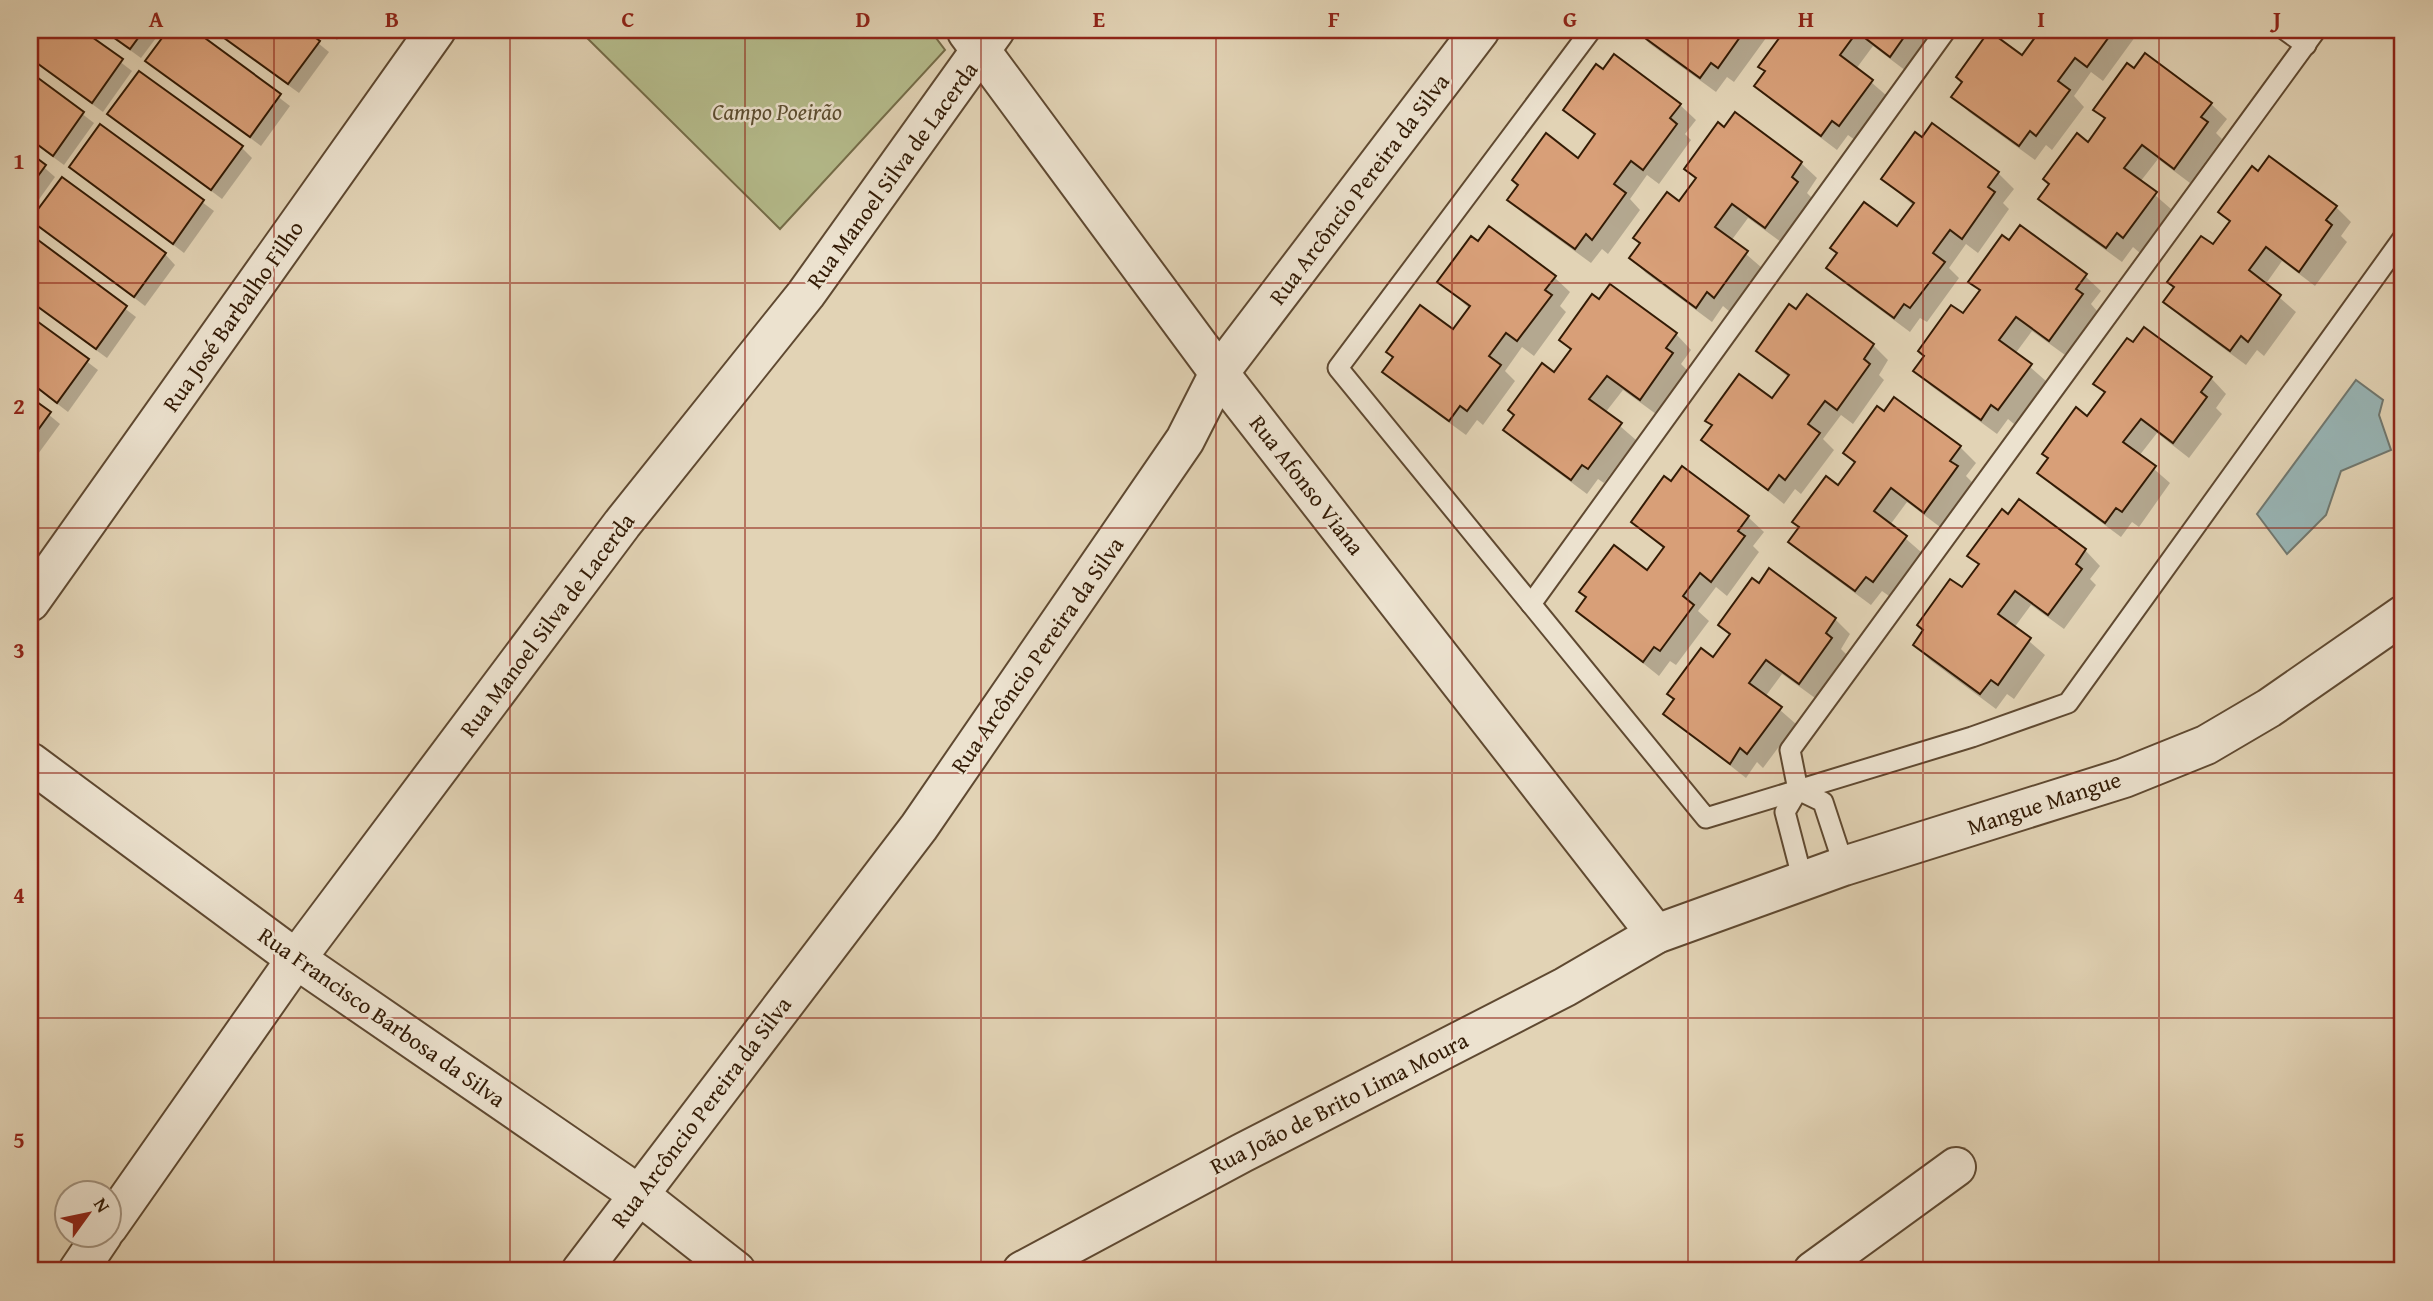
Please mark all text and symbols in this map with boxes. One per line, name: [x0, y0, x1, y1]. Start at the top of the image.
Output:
text: A: [149, 2, 164, 35]
text: B: [385, 2, 399, 35]
text: C: [621, 2, 635, 35]
text: D: [856, 2, 871, 35]
text: E: [1093, 2, 1105, 35]
text: F: [1328, 2, 1340, 35]
text: G: [1563, 2, 1577, 35]
text: H: [1798, 2, 1814, 35]
text: I: [2037, 2, 2045, 35]
text: J: [2269, 2, 2281, 35]
street label: Rua Manoel Silva de Lacerda: [798, 54, 985, 295]
street label: Rua Arcôncio Pereira da Silva: [1261, 66, 1457, 311]
park label: Campo Poeirão: [712, 95, 842, 128]
text: 1: [13, 144, 25, 177]
street label: Rua José Barbalho Filho: [154, 213, 311, 418]
text: 2: [13, 389, 25, 422]
street label: Rua Afonso Viana: [1242, 408, 1373, 562]
street label: Rua Manoel Silva de Lacerda: [451, 506, 642, 744]
street label: Rua Arcôncio Pereira da Silva: [942, 530, 1131, 780]
text: 3: [13, 633, 25, 666]
street label: Mangue Mangue: [1963, 762, 2125, 843]
text: 4: [13, 878, 25, 911]
street label: Rua Francisco Barbosa da Silva: [252, 918, 513, 1115]
street label: Rua Arcôncio Pereira da Silva: [603, 989, 799, 1234]
street label: Rua João de Brito Lima Moura: [1204, 1023, 1474, 1182]
text: 5: [13, 1123, 25, 1156]
north arrow: [52, 1178, 122, 1248]
text: N: [87, 1192, 118, 1218]

